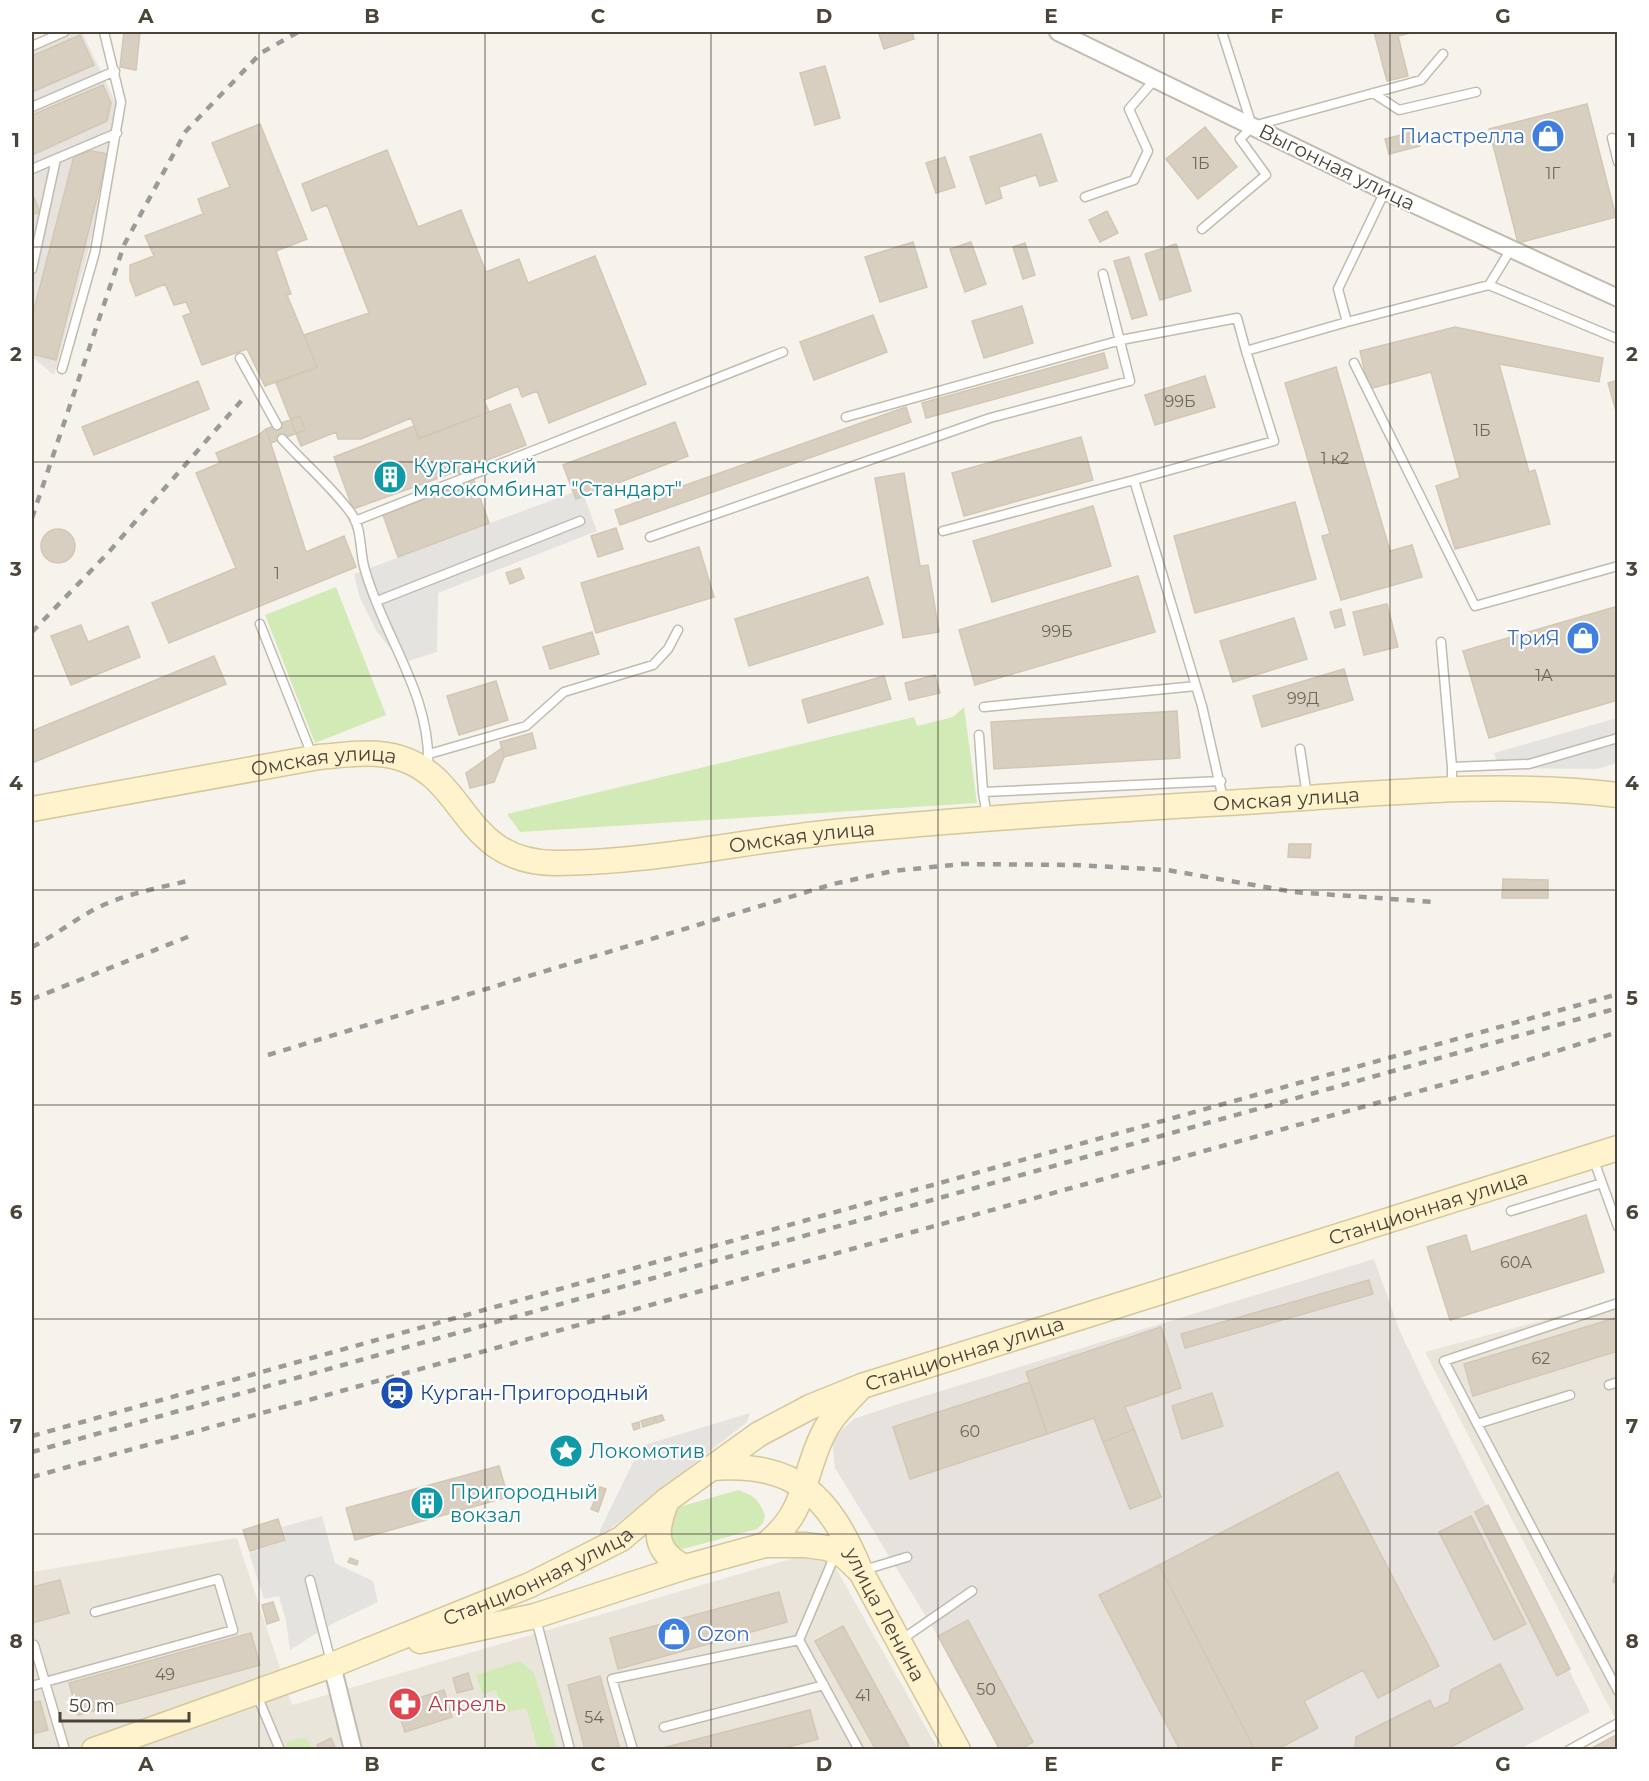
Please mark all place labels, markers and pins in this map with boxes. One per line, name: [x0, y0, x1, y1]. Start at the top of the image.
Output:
shop icon: Пиастрелла: [1530, 118, 1566, 154]
place label: Пиастрелла: [1400, 124, 1525, 148]
place label: Курганский мясокомбинат "Стандарт": [413, 454, 682, 501]
building icon: Курганский мясокомбинат "Стандарт": [372, 459, 408, 495]
shop icon: ТриЯ: [1565, 620, 1601, 656]
place label: ТриЯ: [1507, 626, 1560, 650]
station icon: Курган-Пригородный: [379, 1375, 415, 1411]
place label: Курган-Пригородный: [420, 1381, 649, 1405]
place icon: Локомотив: [548, 1433, 584, 1469]
place label: Локомотив: [589, 1439, 705, 1463]
place label: Пригородный вокзал: [450, 1480, 598, 1527]
building icon: Пригородный вокзал: [409, 1485, 445, 1521]
shop icon: Ozon: [656, 1616, 692, 1652]
place label: Ozon: [697, 1622, 750, 1646]
pharmacy icon: Апрель: [387, 1686, 423, 1722]
place label: Апрель: [428, 1692, 506, 1716]

